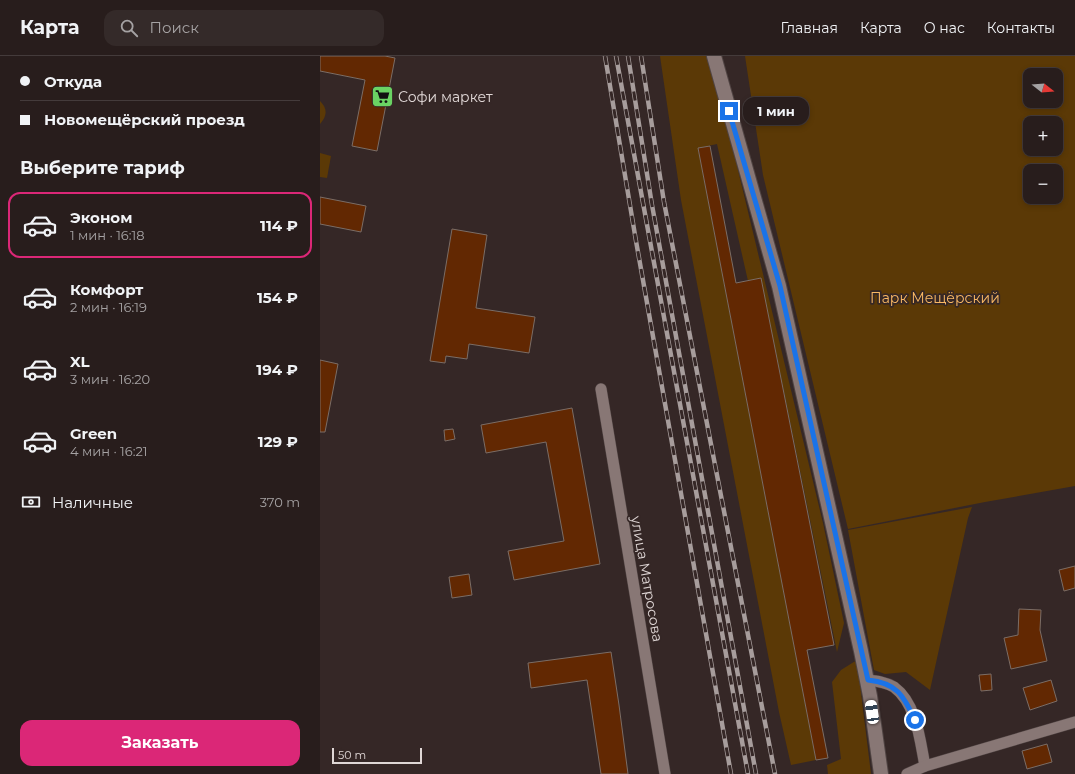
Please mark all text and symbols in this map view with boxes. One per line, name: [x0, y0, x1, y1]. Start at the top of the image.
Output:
search box: [104, 10, 384, 46]
text: Карта: [20, 16, 80, 39]
icon: search: [118, 17, 140, 39]
text: Поиск: [150, 18, 199, 37]
text: Главная: [780, 19, 838, 37]
text: Карта: [860, 19, 902, 37]
text: О нас: [924, 19, 965, 37]
text: Контакты: [987, 19, 1055, 37]
north arrow: [1023, 68, 1063, 108]
map controls: [1023, 68, 1063, 204]
text: Откуда: [44, 72, 102, 91]
supermarket icon: Софи маркет: [369, 84, 395, 110]
place label: Софи маркет: [398, 88, 493, 106]
callout: 1 мин: [743, 97, 809, 125]
route end: [720, 102, 738, 120]
text: 1 мин: [757, 103, 795, 119]
text: Новомещёрский проезд: [44, 110, 245, 129]
button: +: [1023, 116, 1063, 156]
text: Выберите тариф: [20, 157, 185, 179]
button: −: [1023, 164, 1063, 204]
icon: car: [22, 207, 58, 243]
text: Эконом: [70, 208, 132, 227]
text: 114 ₽: [260, 216, 298, 235]
text: 1 мин · 16:18: [70, 227, 145, 243]
icon: car: [22, 279, 58, 315]
text: Комфорт: [70, 280, 143, 299]
text: 154 ₽: [257, 288, 298, 307]
park label: Парк Мещёрский: [870, 289, 1000, 307]
text: 2 мин · 16:19: [70, 299, 147, 315]
icon: car: [22, 351, 58, 387]
text: XL: [70, 352, 89, 371]
text: 194 ₽: [256, 360, 298, 379]
text: 3 мин · 16:20: [70, 371, 150, 387]
icon: car: [22, 423, 58, 459]
text: Green: [70, 424, 117, 443]
text: 129 ₽: [258, 432, 298, 451]
text: 4 мин · 16:21: [70, 443, 148, 459]
icon: cash: [20, 491, 42, 513]
text: Наличные: [52, 493, 133, 512]
text: 370 m: [260, 494, 300, 510]
street label: улица Матросова: [627, 514, 667, 643]
car: [864, 699, 880, 725]
route start: [906, 711, 924, 729]
button: Заказать: [20, 720, 300, 766]
scale bar: [332, 746, 422, 765]
text: 50 m: [338, 748, 366, 762]

